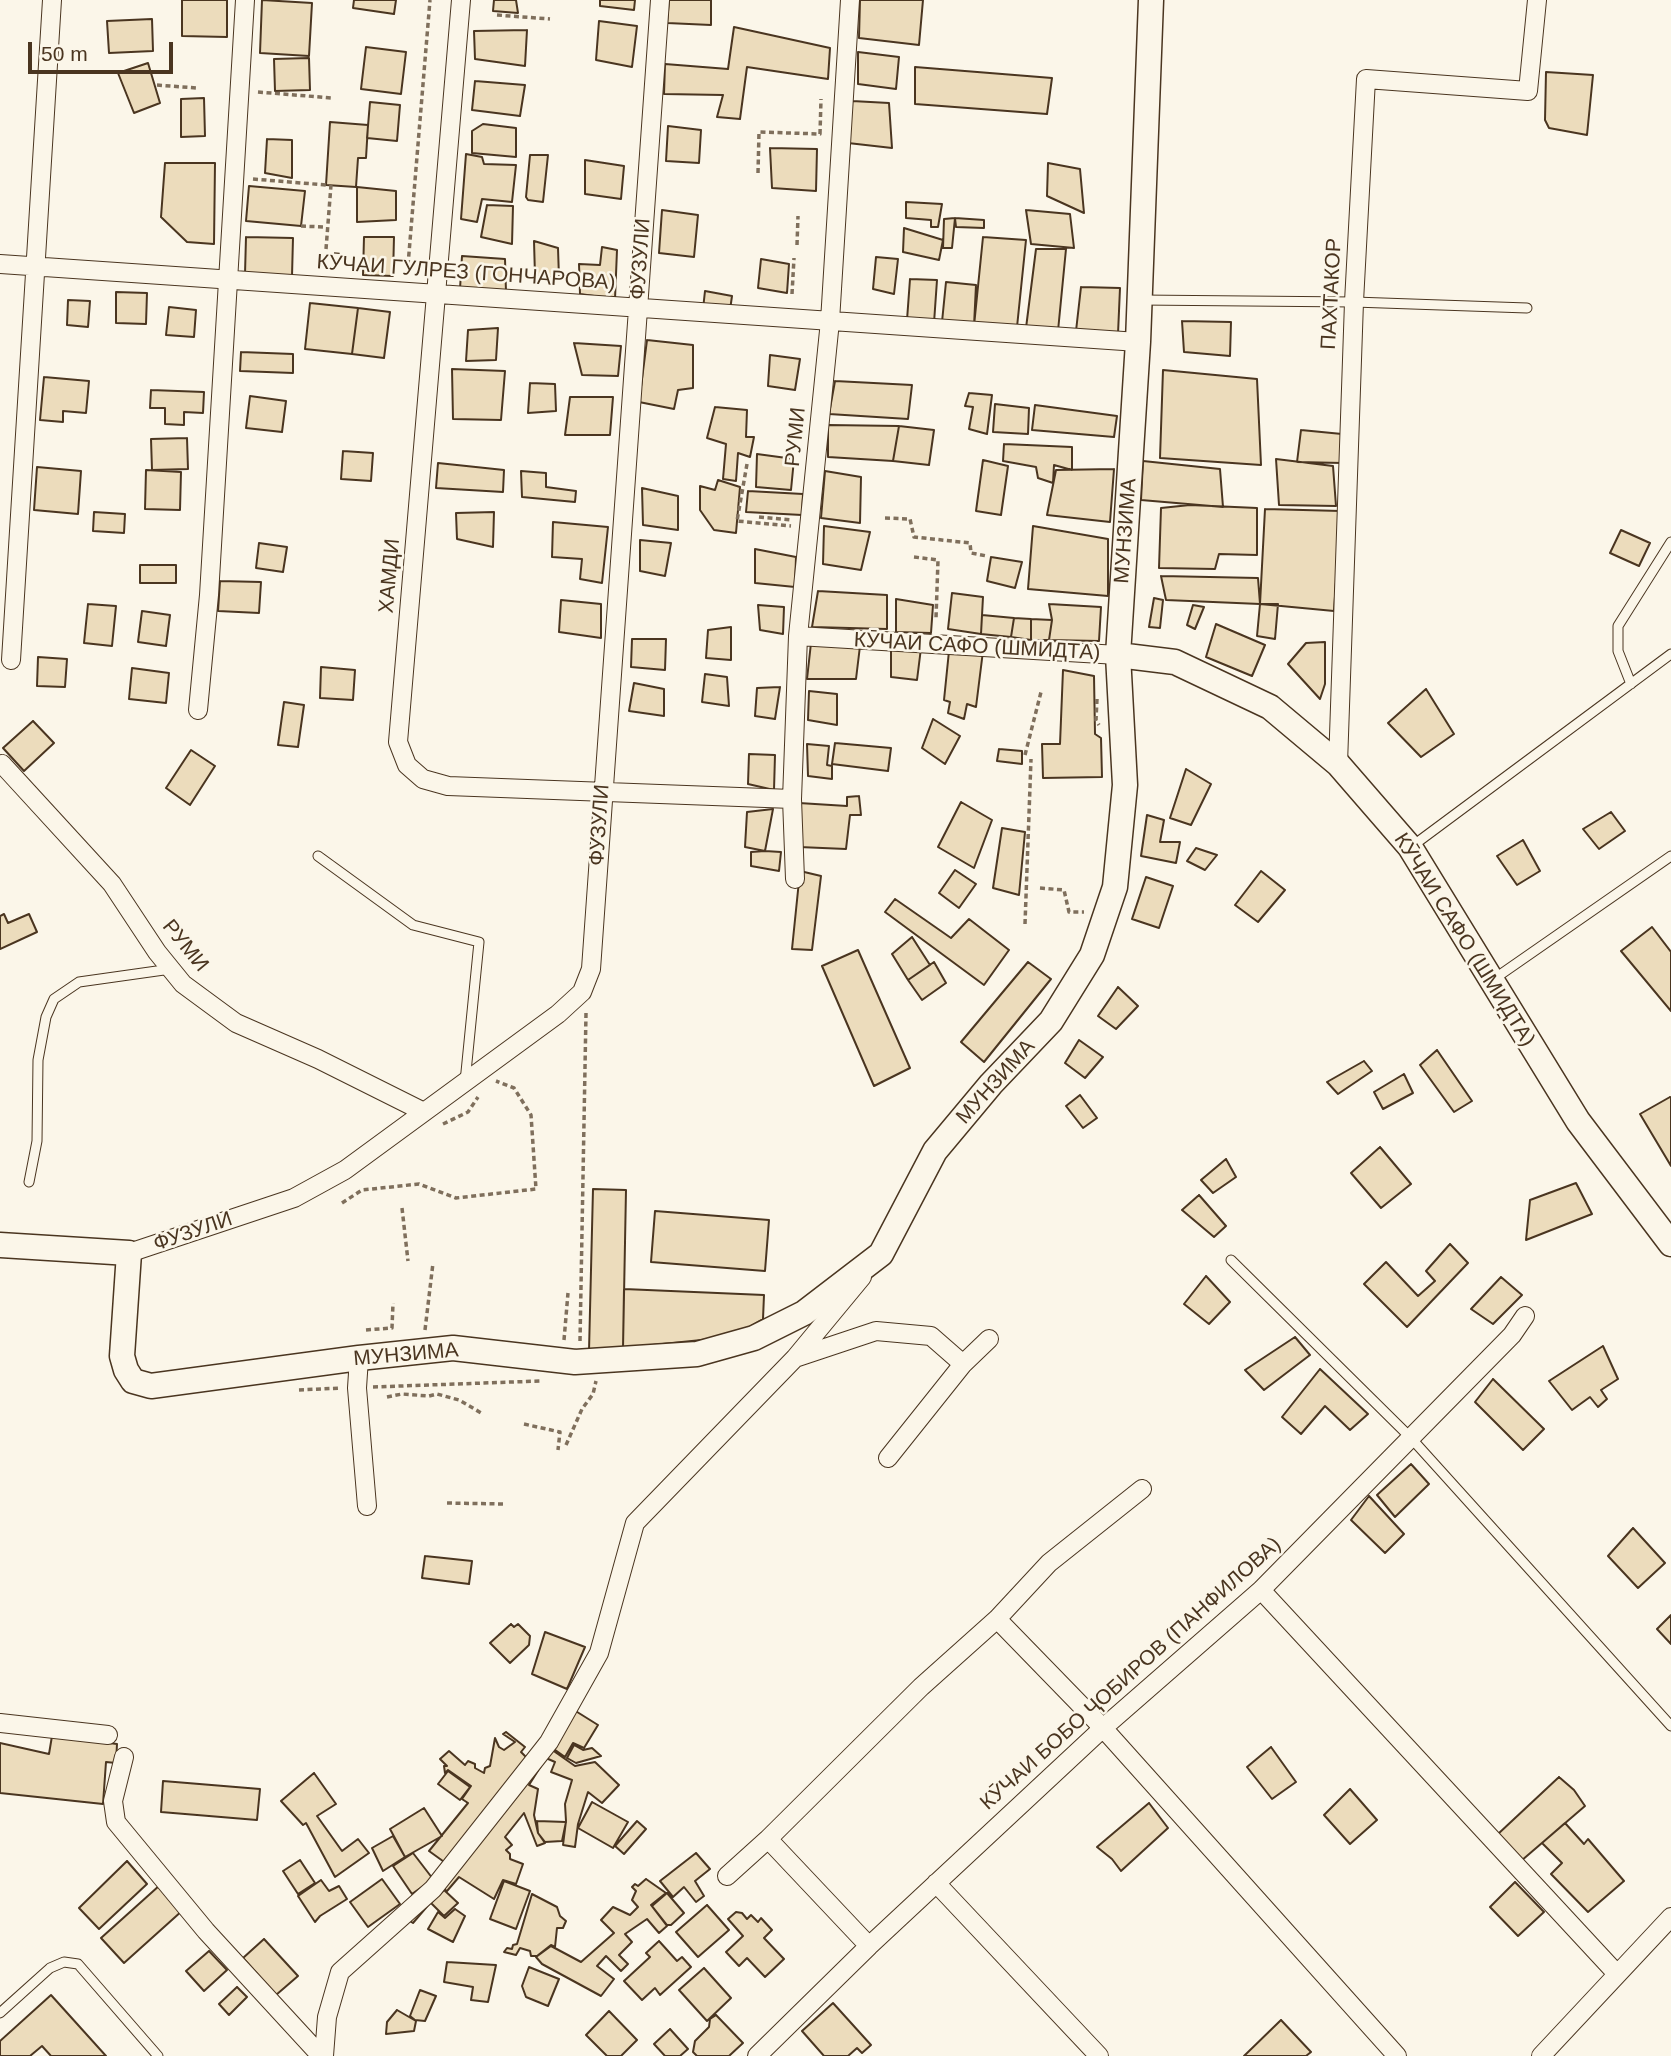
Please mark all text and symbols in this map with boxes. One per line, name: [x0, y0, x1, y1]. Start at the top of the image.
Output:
scale bar: [32, 28, 177, 72]
text: 50 m: [41, 42, 88, 65]
street label: ФУЗУЛИ: [626, 217, 656, 301]
street label: ПАХТАКОР: [1316, 238, 1348, 350]
street label: КӮЧАИ ГУЛРЕЗ (ГОНЧАРОВА): [316, 250, 616, 296]
street label: РУМИ: [780, 406, 812, 468]
street label: МУНЗИМА: [1110, 478, 1142, 584]
street label: ХАМДИ: [374, 538, 406, 614]
street label: КӮЧАИ САФО (ШМИДТА): [853, 628, 1101, 666]
street label: ФУЗУЛИ: [585, 783, 615, 867]
street label: КӮЧАИ САФО (ШМИДТА): [1388, 829, 1540, 1051]
street label: РУМИ: [156, 915, 214, 977]
street label: МУНЗИМА: [951, 1034, 1041, 1130]
street label: ФУЗУЛИ: [150, 1207, 236, 1257]
street label: МУНЗИМА: [352, 1338, 460, 1372]
street label: КӮЧАИ БОБО ҶОБИРОВ (ПАНФИЛОВА): [976, 1532, 1286, 1816]

